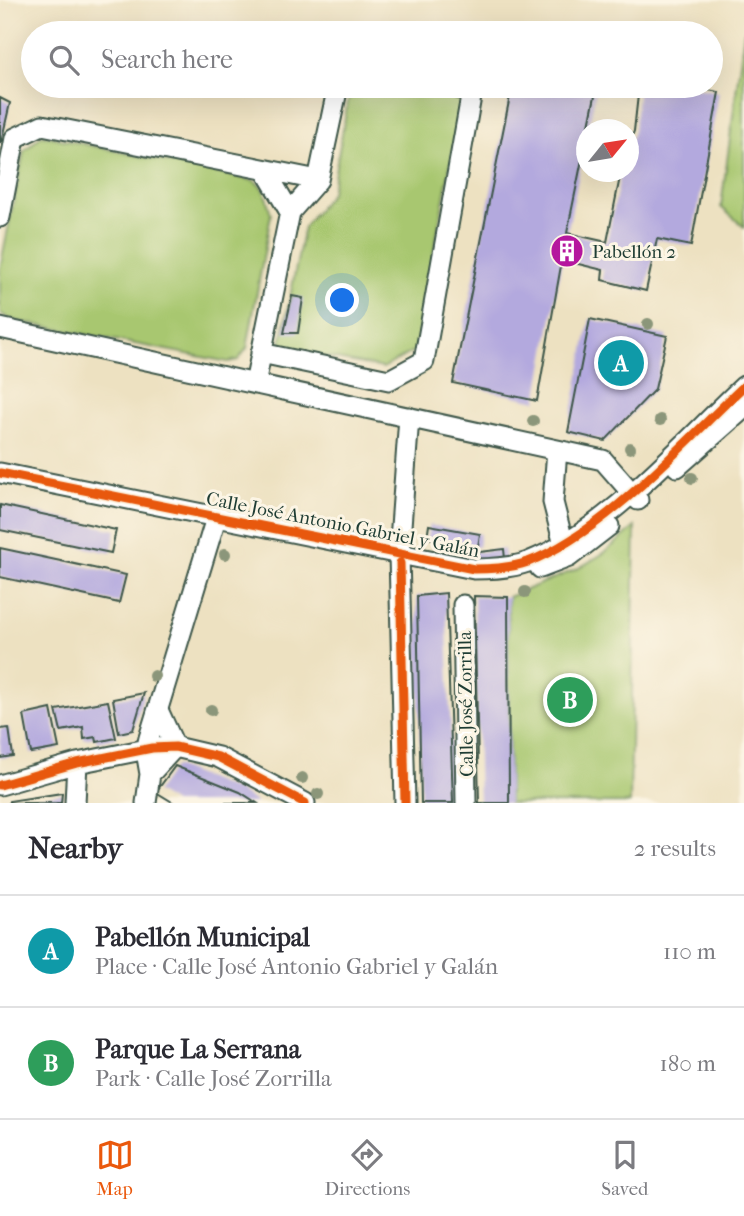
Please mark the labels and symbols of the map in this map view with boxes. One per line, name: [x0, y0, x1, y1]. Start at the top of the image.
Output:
north arrow: [576, 119, 639, 182]
building icon: Pabellón 2: [548, 232, 586, 270]
place label: Pabellón 2: [592, 241, 676, 263]
your location: [325, 283, 359, 317]
pin: A: [598, 337, 644, 389]
street label: Calle José Antonio Gabriel y Galán: [204, 488, 481, 562]
street label: Calle José Zorrilla: [454, 631, 478, 777]
pin: B: [547, 674, 593, 726]

